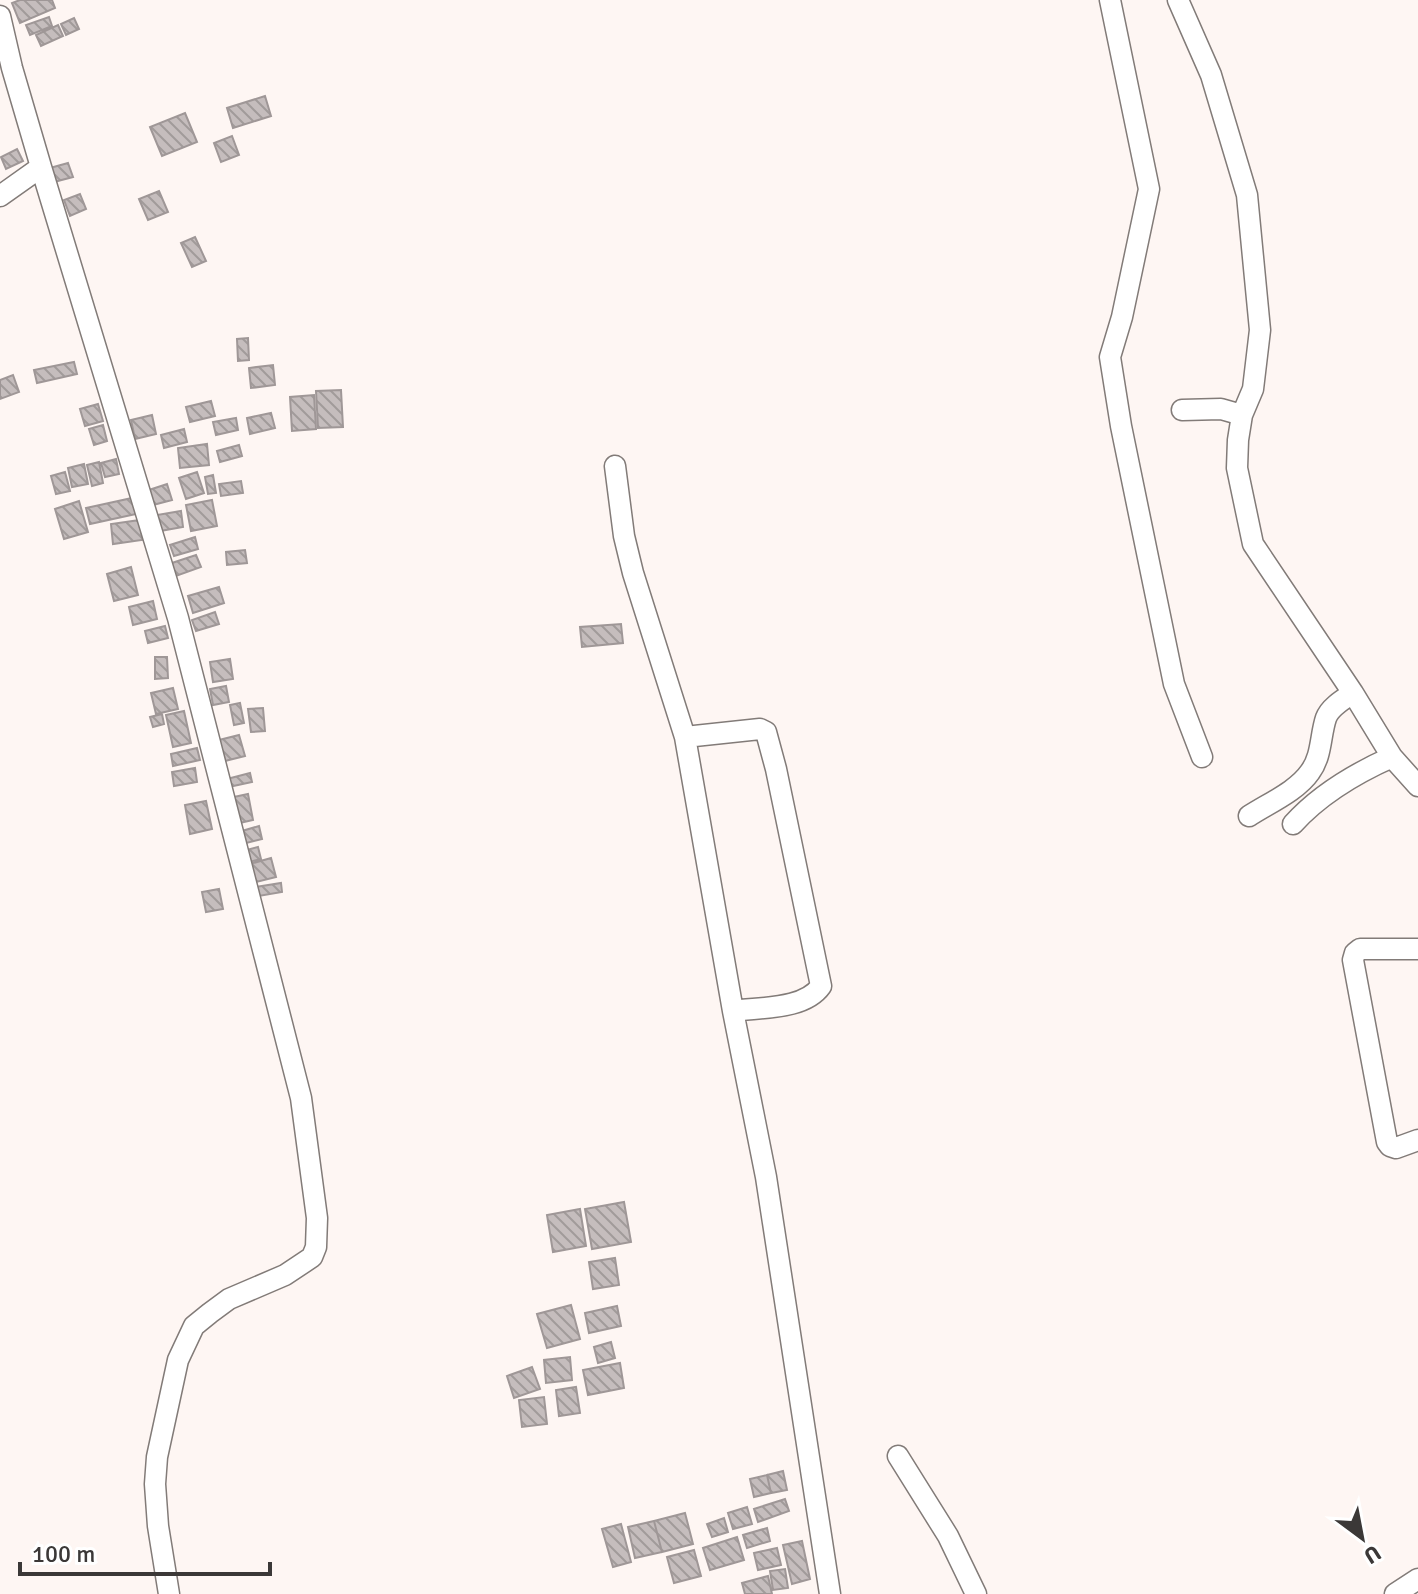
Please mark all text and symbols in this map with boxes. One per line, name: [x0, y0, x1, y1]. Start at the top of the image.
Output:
north arrow: [1322, 1498, 1402, 1578]
scale bar: [20, 1526, 270, 1576]
text: 100 m: [32, 1539, 95, 1569]
text: U: [1359, 1539, 1386, 1570]

